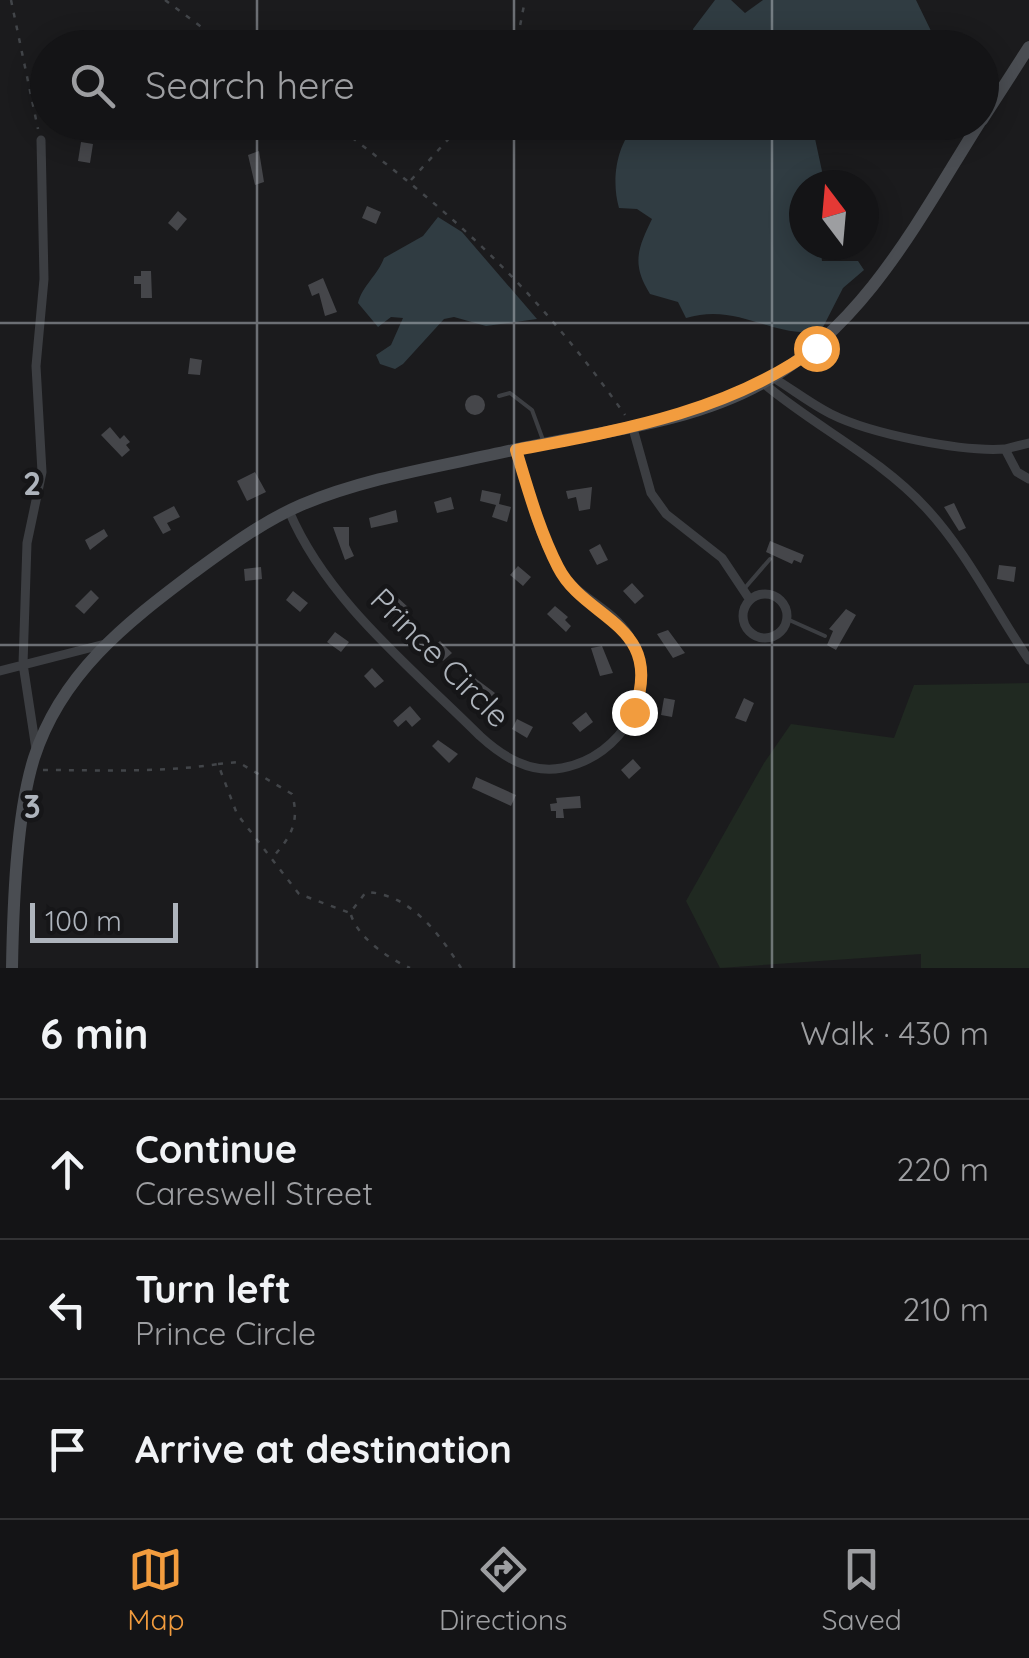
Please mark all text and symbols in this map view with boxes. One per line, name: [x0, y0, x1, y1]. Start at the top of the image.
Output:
search box: [30, 30, 999, 140]
icon: search: [65, 58, 120, 113]
text: Search here: [145, 61, 355, 109]
north arrow: [789, 170, 879, 260]
route start: [794, 326, 840, 372]
text: 2: [23, 463, 41, 503]
street label: Prince Circle: [363, 579, 519, 735]
route end: [612, 690, 658, 736]
text: 3: [23, 786, 41, 826]
scale bar: [30, 898, 178, 943]
text: 100 m: [45, 903, 122, 938]
text: 6 min: [40, 1007, 149, 1060]
text: Walk · 430 m: [800, 1013, 989, 1053]
text: Continue: [135, 1125, 297, 1173]
icon: ahead: [40, 1142, 95, 1197]
text: 220 m: [897, 1149, 989, 1189]
text: Careswell Street: [135, 1173, 373, 1213]
text: Turn left: [135, 1265, 291, 1313]
icon: left: [40, 1282, 95, 1337]
text: 210 m: [902, 1289, 989, 1329]
text: Prince Circle: [135, 1313, 316, 1353]
icon: arrive: [40, 1422, 95, 1477]
text: Arrive at destination: [135, 1425, 512, 1473]
tab: Map: [127, 1542, 184, 1637]
tab: Directions: [439, 1542, 567, 1637]
tab: Saved: [822, 1542, 902, 1637]

